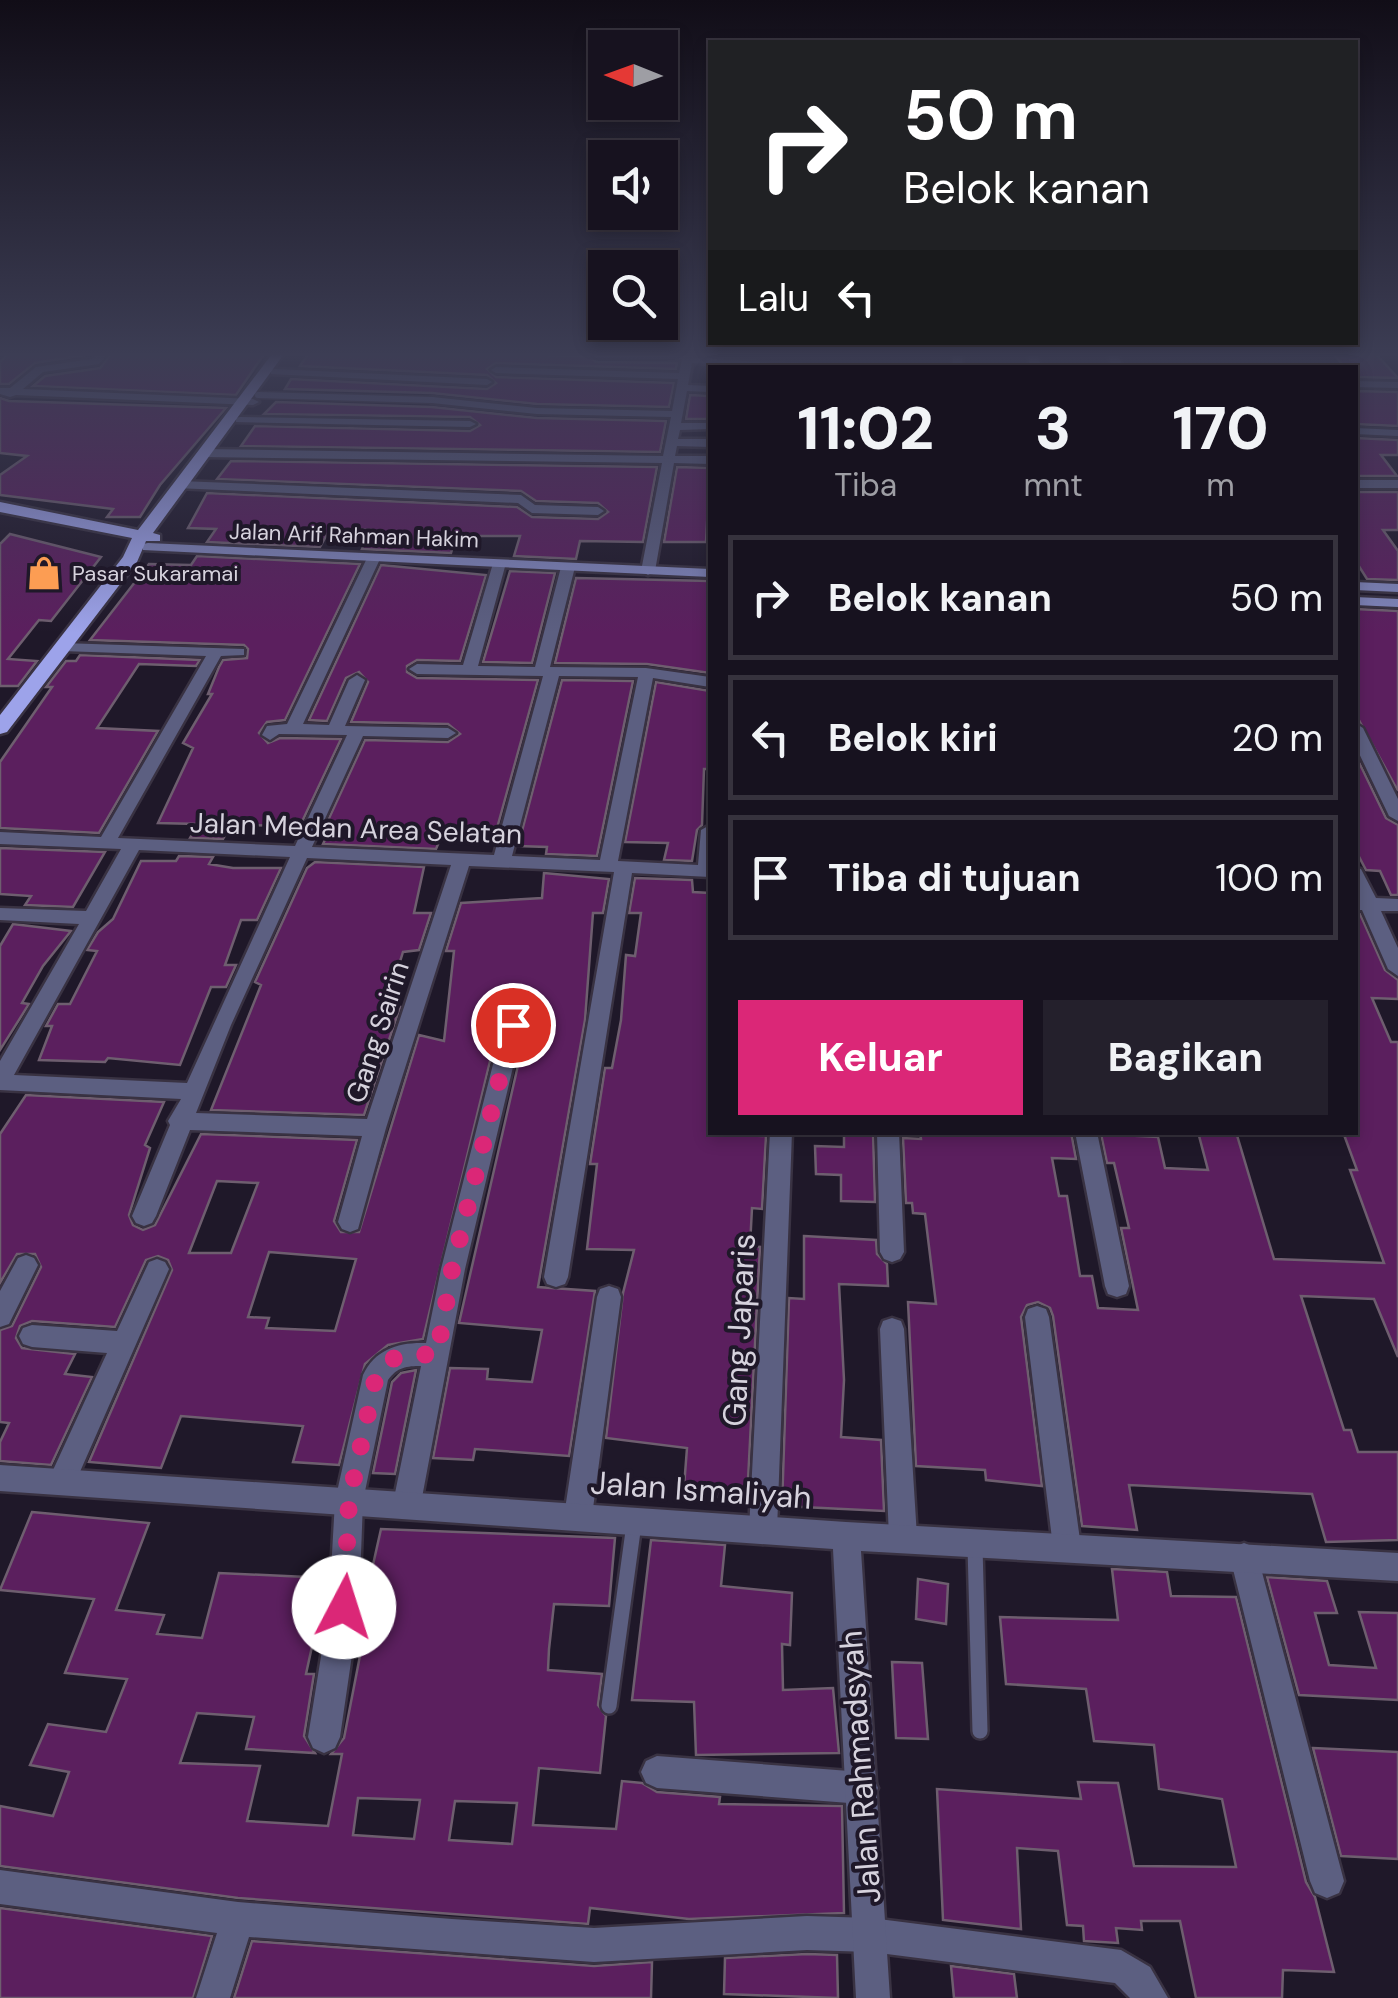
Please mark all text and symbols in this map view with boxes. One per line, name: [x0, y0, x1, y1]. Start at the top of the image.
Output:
north arrow: [588, 30, 678, 120]
map controls: [588, 30, 678, 340]
text: 50 m: [903, 70, 1078, 161]
icon: right: [738, 80, 868, 210]
button: sound: [588, 140, 678, 230]
text: Belok kanan: [903, 158, 1150, 217]
button: search: [588, 250, 678, 340]
icon: left: [829, 270, 884, 325]
text: Lalu: [738, 273, 809, 323]
text: 11:02: [797, 389, 934, 468]
text: 3: [1035, 389, 1071, 468]
text: 170: [1172, 389, 1269, 468]
text: Tiba: [834, 464, 897, 506]
text: mnt: [1023, 464, 1083, 506]
text: m: [1206, 464, 1235, 506]
street label: Jalan Arif Rahman Hakim: [229, 517, 479, 554]
shop icon: Pasar Sukaramai: [25, 554, 63, 592]
place label: Pasar Sukaramai: [72, 559, 239, 588]
icon: right: [743, 570, 798, 625]
text: Belok kanan: [828, 573, 1052, 623]
text: 50 m: [1230, 573, 1323, 623]
icon: left: [743, 710, 798, 765]
text: Belok kiri: [828, 713, 998, 763]
text: 20 m: [1232, 713, 1323, 763]
street label: Jalan Medan Area Selatan: [189, 804, 523, 853]
icon: arrive: [743, 850, 798, 905]
text: Tiba di tujuan: [828, 853, 1081, 903]
text: 100 m: [1215, 853, 1323, 903]
street label: Gang Sairin: [337, 957, 418, 1108]
pin: [471, 983, 556, 1068]
icon: arrive: [486, 998, 541, 1053]
button: Keluar: [738, 1000, 1023, 1115]
button: Bagikan: [1043, 1000, 1328, 1115]
street label: Gang Japaris: [713, 1233, 765, 1427]
street label: Jalan Ismaliyah: [589, 1461, 813, 1519]
position arrow: [292, 1555, 396, 1659]
street label: Jalan Rahmadsyah: [830, 1629, 890, 1905]

